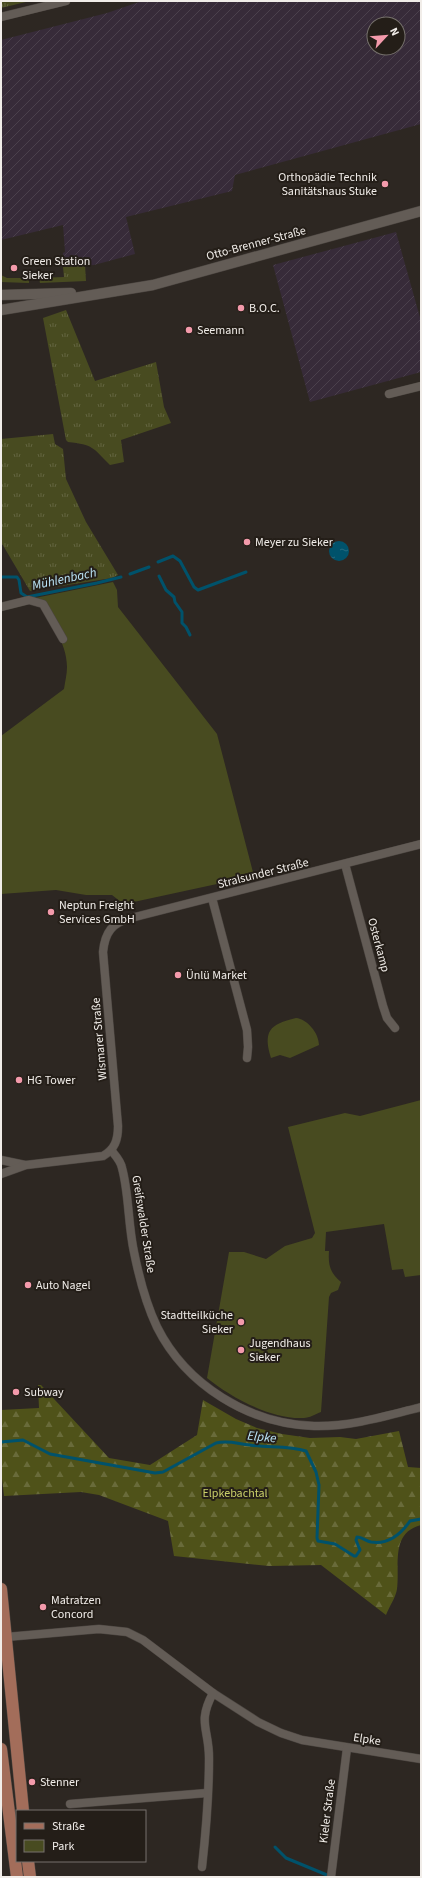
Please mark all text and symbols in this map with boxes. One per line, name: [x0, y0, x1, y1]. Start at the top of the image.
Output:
north arrow: [366, 16, 406, 56]
text: N: [386, 25, 403, 38]
place label: Orthopädie Technik Sanitätshaus Stuke: [278, 169, 377, 200]
marker: Orthopädie Technik Sanitätshaus Stuke: [380, 179, 390, 189]
street label: Otto-Brenner-Straße: [204, 222, 308, 265]
place label: Green Station Sieker: [22, 253, 90, 284]
marker: Green Station Sieker: [9, 263, 19, 273]
place label: B.O.C.: [249, 300, 280, 317]
marker: B.O.C.: [236, 303, 246, 313]
place label: Seemann: [197, 322, 244, 339]
marker: Seemann: [184, 325, 194, 335]
place label: Meyer zu Sieker: [255, 534, 334, 551]
marker: Meyer zu Sieker: [242, 537, 252, 547]
water label: Mühlenbach: [30, 563, 98, 595]
street label: Stralsunder Straße: [216, 854, 311, 893]
place label: Neptun Freight Services GmbH: [59, 897, 135, 928]
marker: Neptun Freight Services GmbH: [46, 907, 56, 917]
street label: Osterkamp: [363, 916, 394, 974]
place label: Ünlü Market: [186, 967, 247, 984]
marker: Ünlü Market: [173, 970, 183, 980]
street label: Wismarer Straße: [87, 997, 112, 1081]
place label: HG Tower: [27, 1072, 76, 1089]
marker: HG Tower: [14, 1075, 24, 1085]
street label: Greifswalder Straße: [127, 1174, 160, 1274]
place label: Auto Nagel: [36, 1277, 90, 1294]
marker: Auto Nagel: [23, 1280, 33, 1290]
place label: Stadtteilküche Sieker: [160, 1307, 234, 1338]
marker: Stadtteilküche Sieker: [236, 1317, 246, 1327]
place label: Jugendhaus Sieker: [249, 1335, 310, 1366]
marker: Jugendhaus Sieker: [236, 1345, 246, 1355]
place label: Subway: [24, 1384, 64, 1401]
marker: Subway: [11, 1387, 21, 1397]
water label: Elpke: [247, 1427, 277, 1447]
park label: Elpkebachtal: [202, 1485, 268, 1502]
place label: Matratzen Concord: [51, 1592, 101, 1623]
marker: Matratzen Concord: [38, 1602, 48, 1612]
street label: Elpke: [352, 1729, 382, 1750]
place label: Stenner: [40, 1774, 80, 1791]
marker: Stenner: [27, 1777, 37, 1787]
street label: Kieler Straße: [315, 1778, 340, 1844]
legend: [16, 1810, 146, 1862]
text: Straße: [52, 1818, 85, 1835]
text: Park: [52, 1838, 74, 1855]

